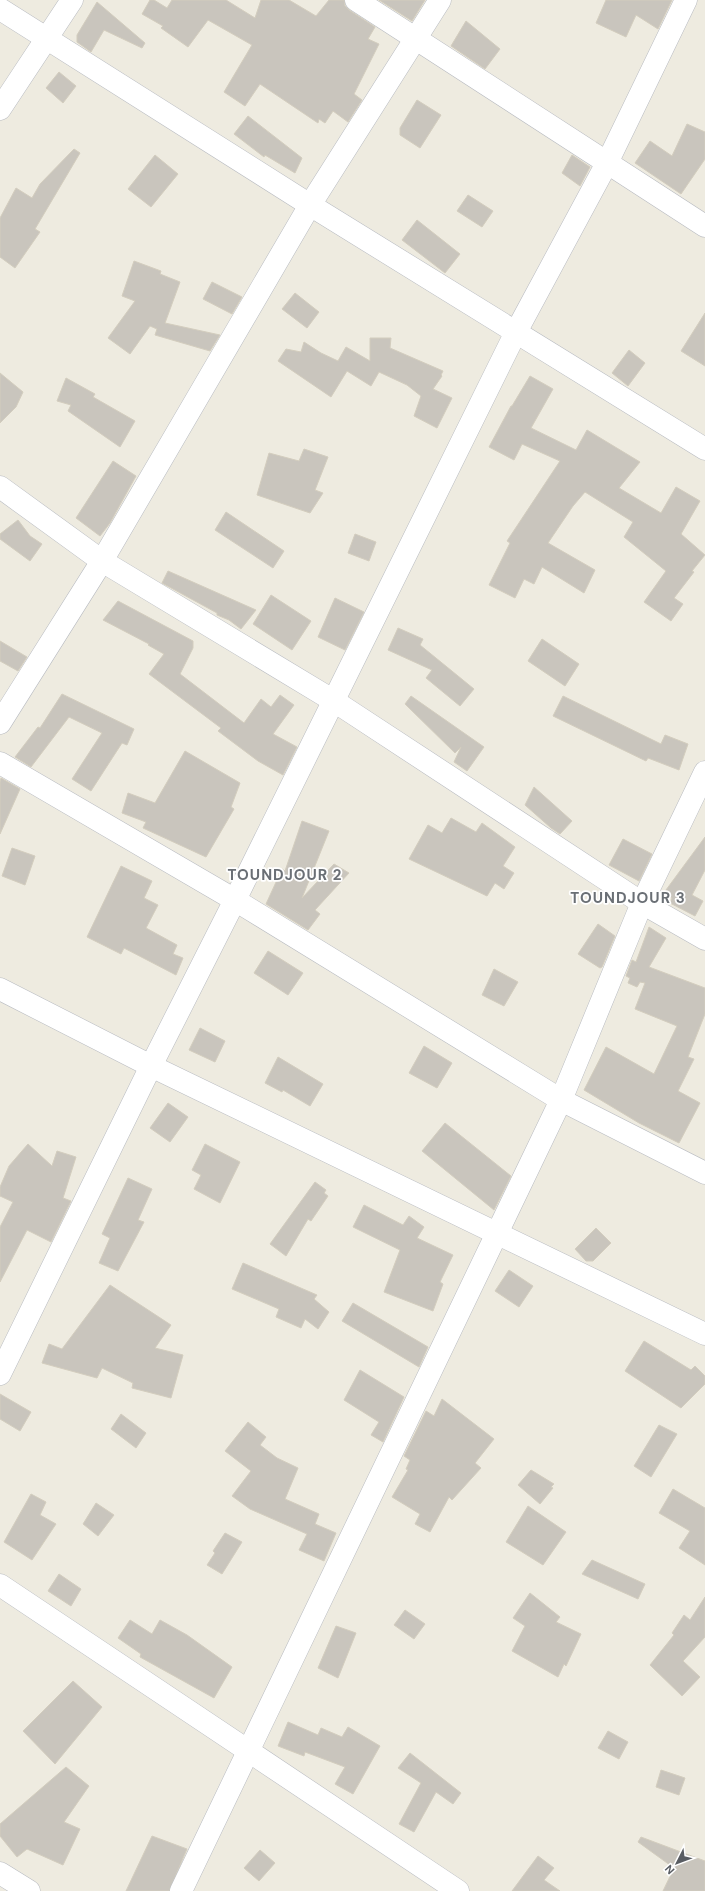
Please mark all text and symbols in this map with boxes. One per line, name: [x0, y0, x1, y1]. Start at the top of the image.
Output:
district label: TOUNDJOUR 2: [228, 865, 342, 885]
district label: TOUNDJOUR 3: [570, 888, 686, 908]
north arrow: [657, 1843, 697, 1883]
text: N: [662, 1862, 677, 1877]

